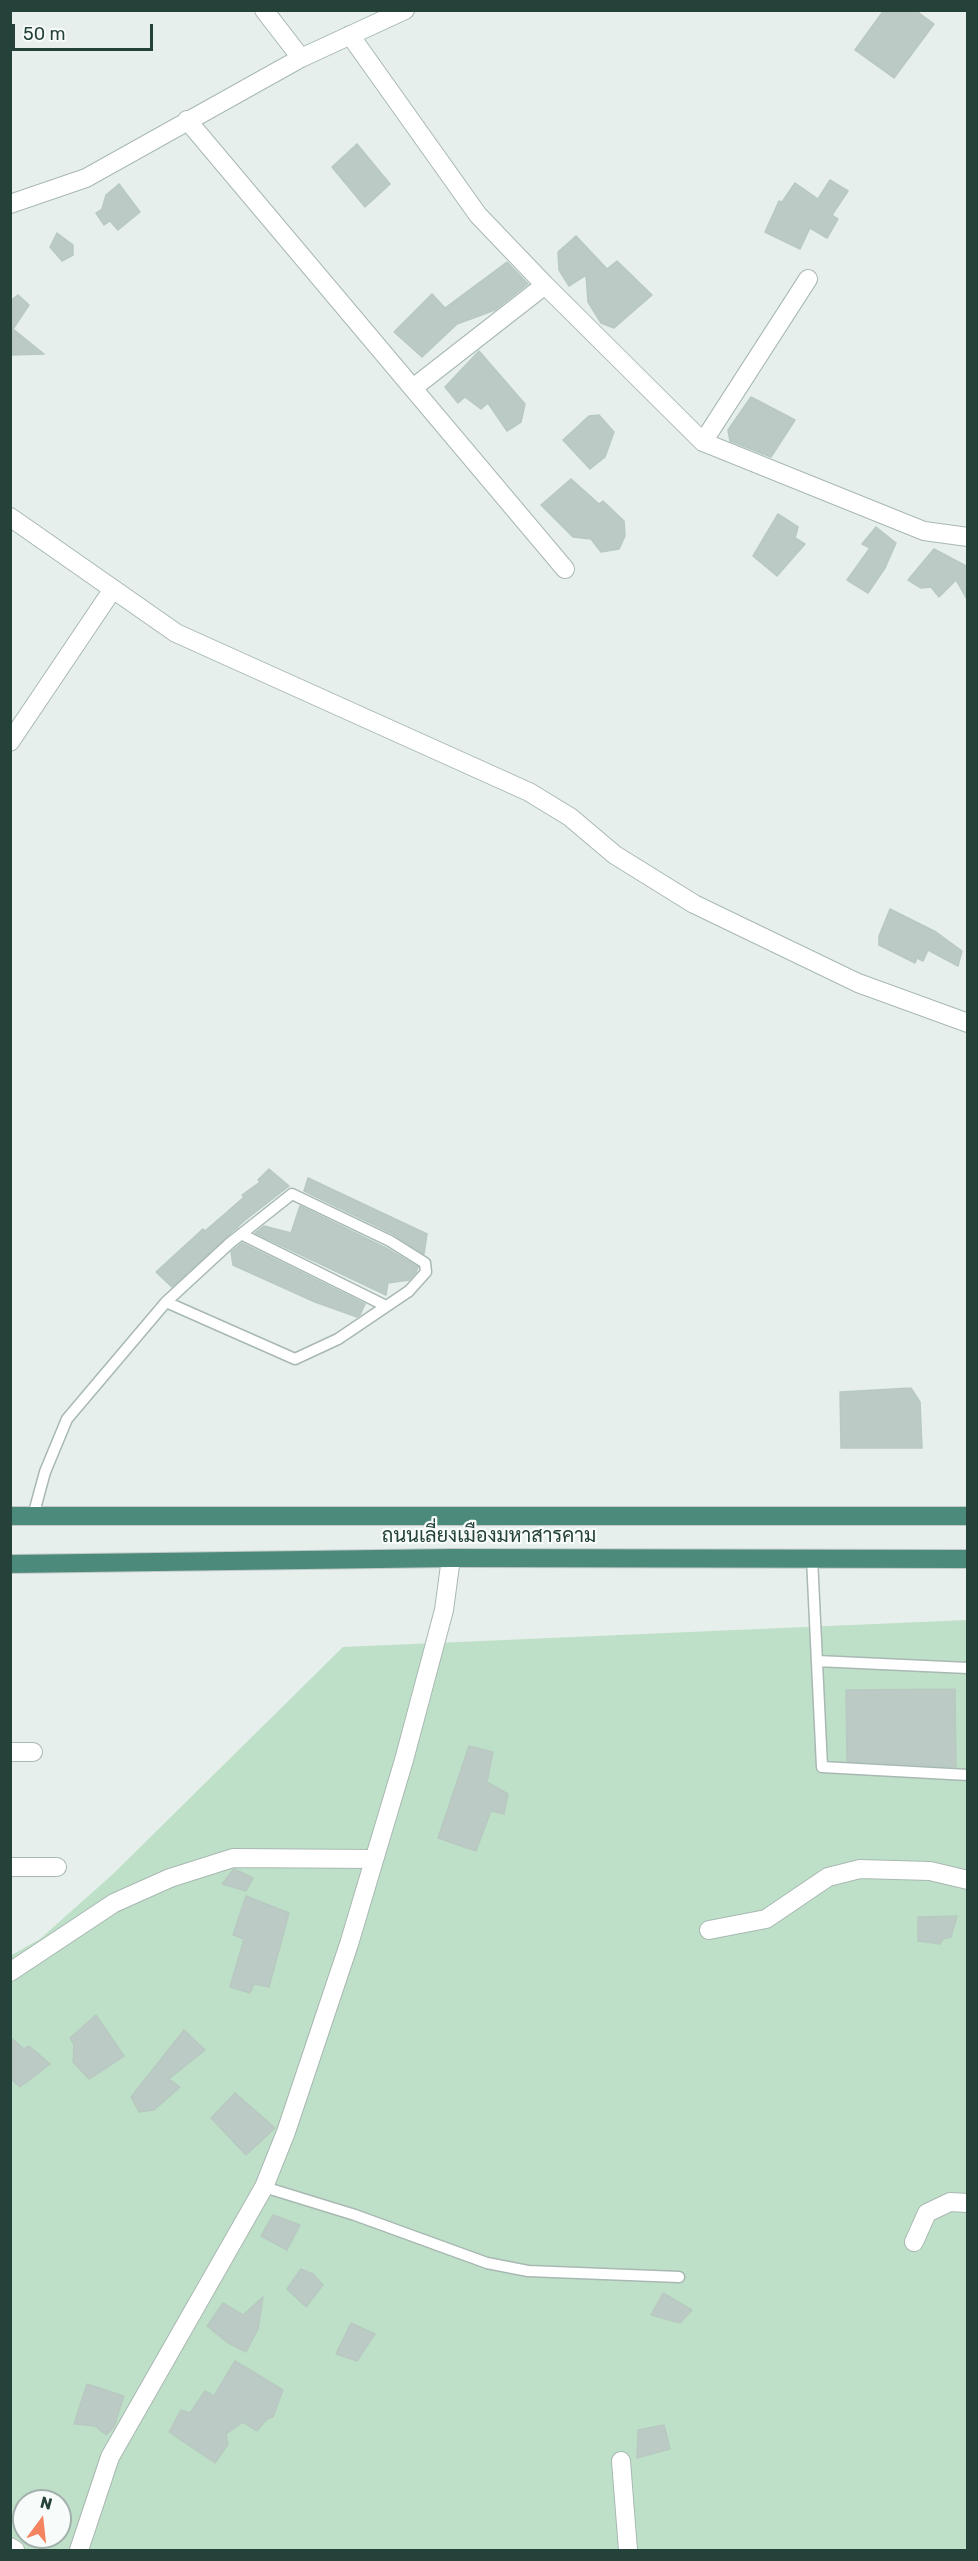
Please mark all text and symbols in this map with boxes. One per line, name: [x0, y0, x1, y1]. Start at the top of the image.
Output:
scale bar: [15, 12, 156, 50]
text: 50 m: [23, 23, 66, 45]
street label: ถนนเลี่ยงเมืองมหาสารคาม: [382, 1524, 596, 1548]
north arrow: [12, 2489, 72, 2549]
text: N: [38, 2492, 54, 2514]

